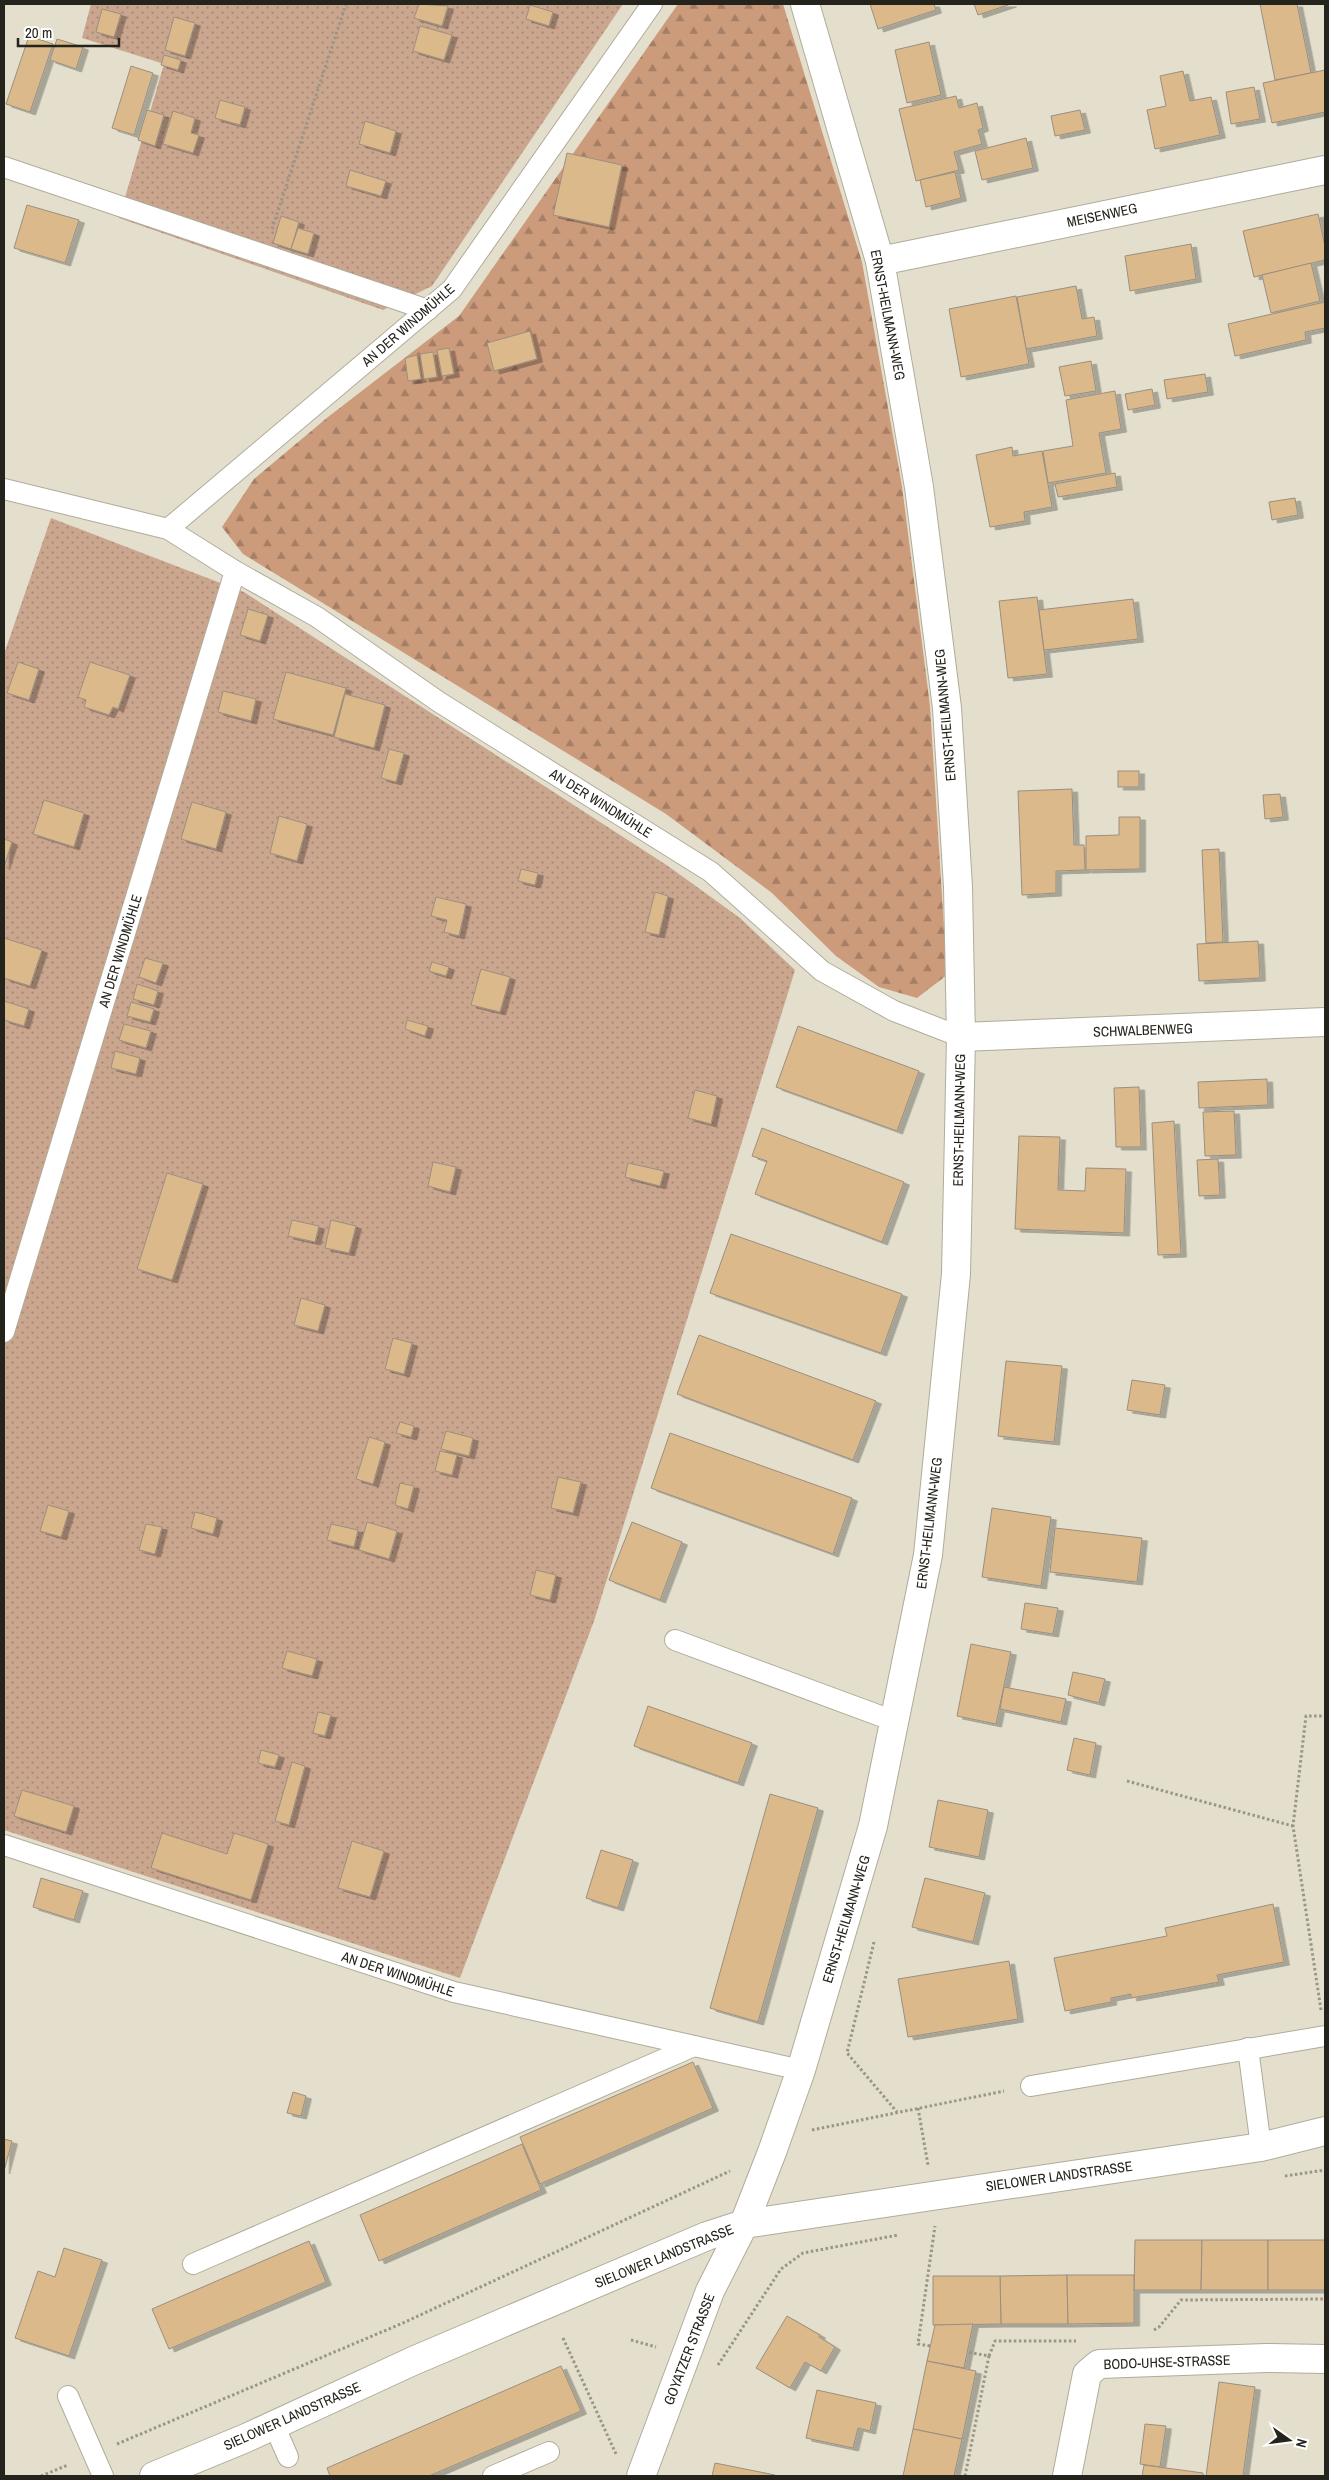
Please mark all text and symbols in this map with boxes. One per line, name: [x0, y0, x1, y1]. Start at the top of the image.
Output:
scale bar: [18, 15, 119, 47]
text: 20 m: [25, 22, 52, 43]
street label: MEISENWEG: [1065, 199, 1139, 231]
street label: ERNST-HEILMANN-WEG: [867, 248, 910, 382]
street label: AN DER WINDMÜHLE: [357, 280, 458, 371]
street label: ERNST-HEILMANN-WEG: [930, 648, 960, 782]
street label: AN DER WINDMÜHLE: [546, 764, 656, 842]
street label: AN DER WINDMÜHLE: [94, 892, 146, 1011]
street label: SCHWALBENWEG: [1093, 1019, 1193, 1041]
street label: ERNST-HEILMANN-WEG: [949, 1053, 969, 1186]
street label: ERNST-HEILMANN-WEG: [912, 1456, 946, 1590]
street label: ERNST-HEILMANN-WEG: [818, 1853, 874, 1985]
street label: AN DER WINDMÜHLE: [338, 1947, 457, 2001]
street label: SIELOWER LANDSTRASSE: [984, 2157, 1134, 2195]
street label: SIELOWER LANDSTRASSE: [592, 2220, 736, 2292]
street label: GOYATZER STRASSE: [659, 2291, 719, 2407]
street label: BODO-UHSE-STRASSE: [1103, 2351, 1231, 2373]
street label: SIELOWER LANDSTRASSE: [221, 2378, 363, 2454]
north arrow: [1264, 2415, 1314, 2465]
text: N: [1292, 2437, 1311, 2449]

